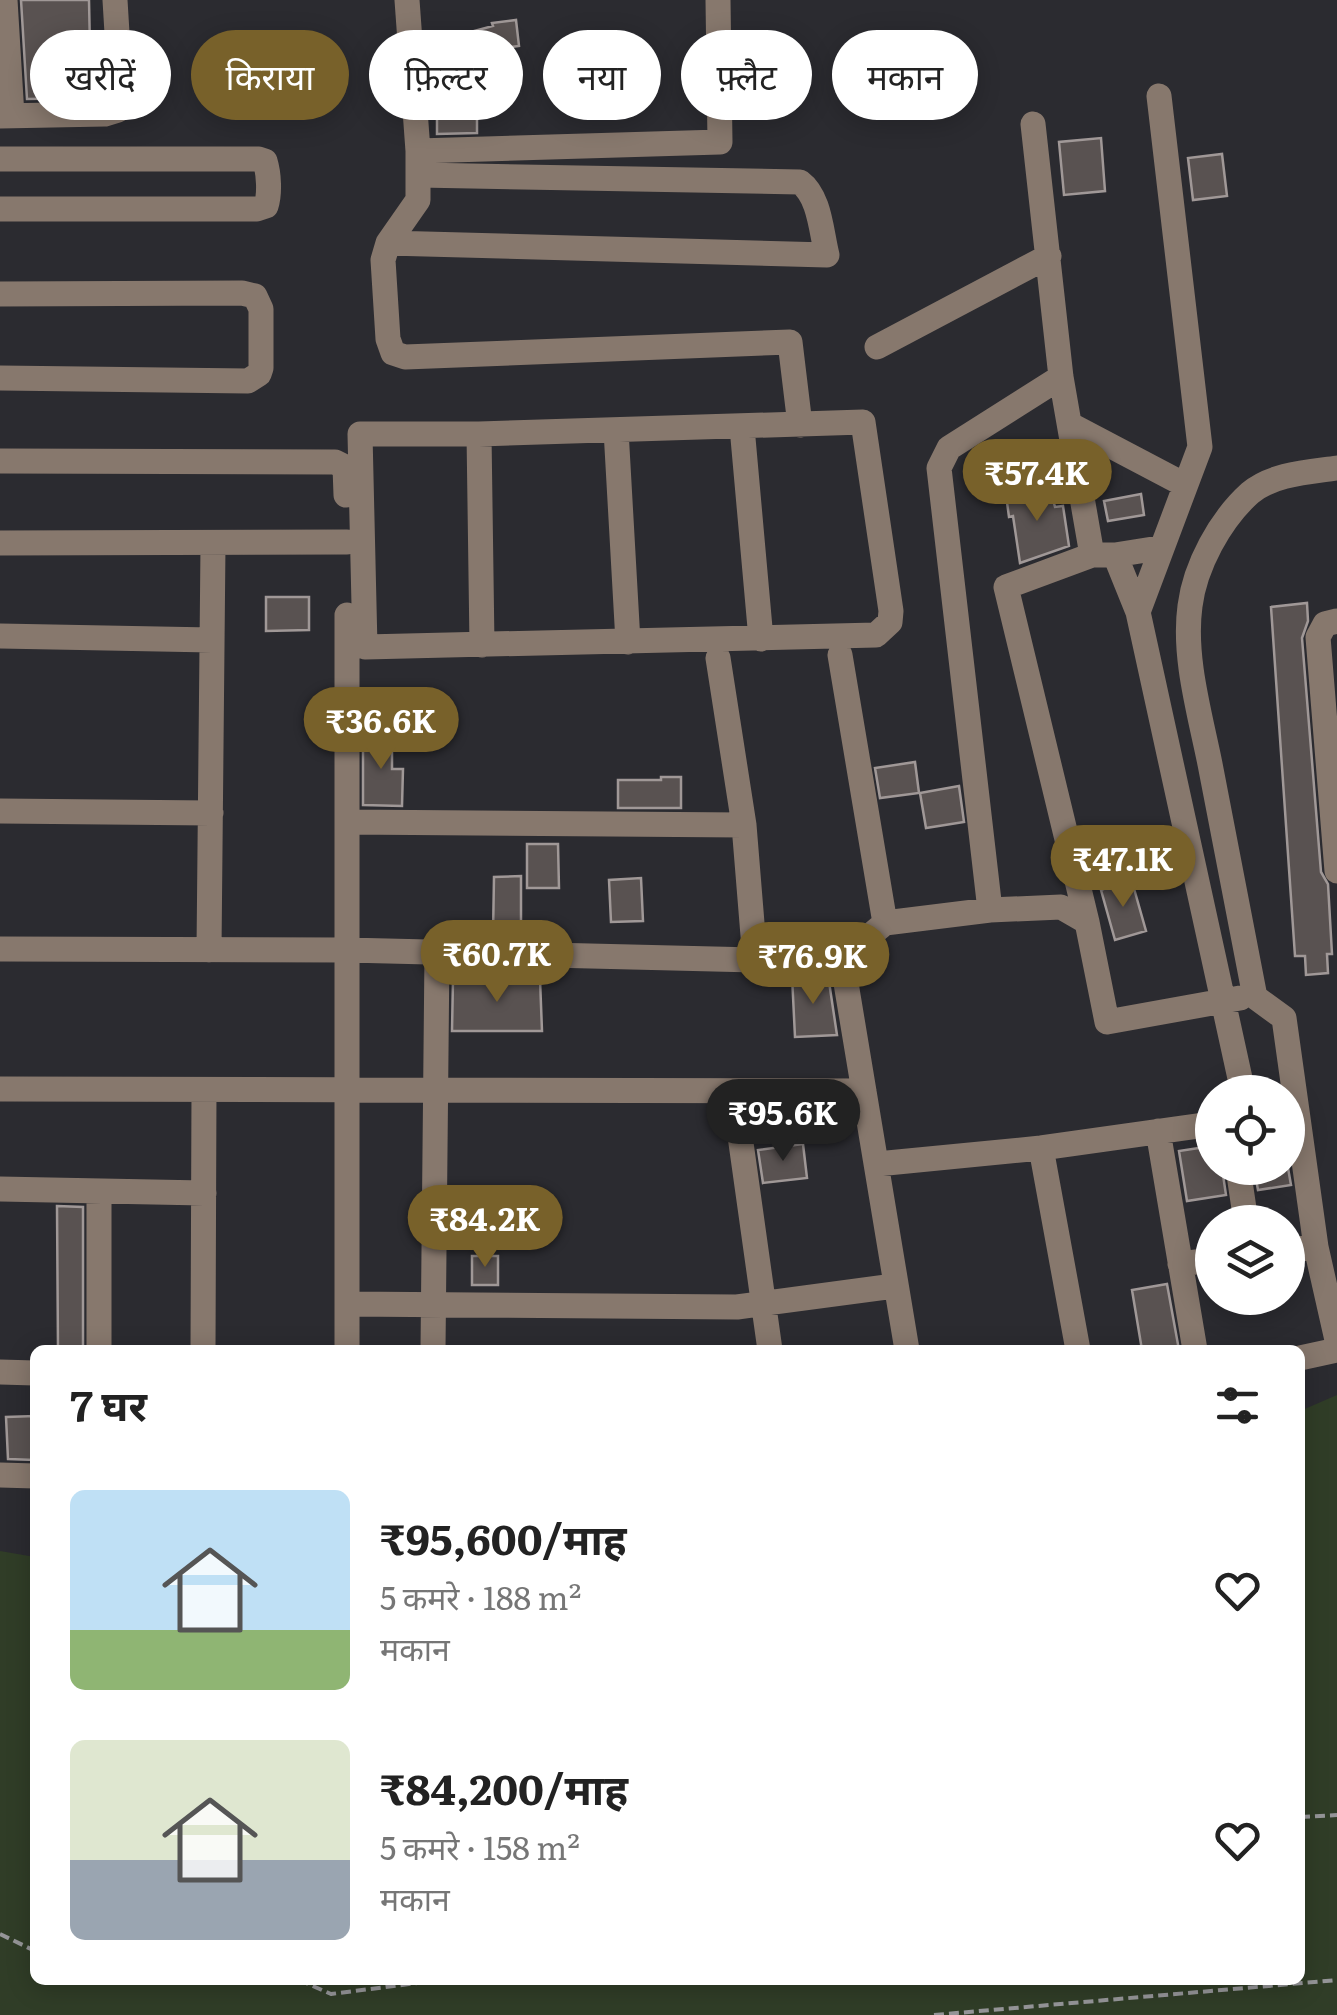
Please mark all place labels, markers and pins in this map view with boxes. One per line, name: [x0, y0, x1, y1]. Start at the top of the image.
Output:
pin: ₹57.4K: [956, 439, 1118, 524]
pin: ₹36.6K: [300, 687, 462, 772]
pin: ₹47.1K: [1042, 825, 1204, 910]
pin: ₹60.7K: [416, 920, 578, 1005]
pin: ₹76.9K: [732, 922, 894, 1007]
pin: ₹95.6K: [702, 1079, 864, 1164]
pin: ₹84.2K: [404, 1185, 566, 1270]

